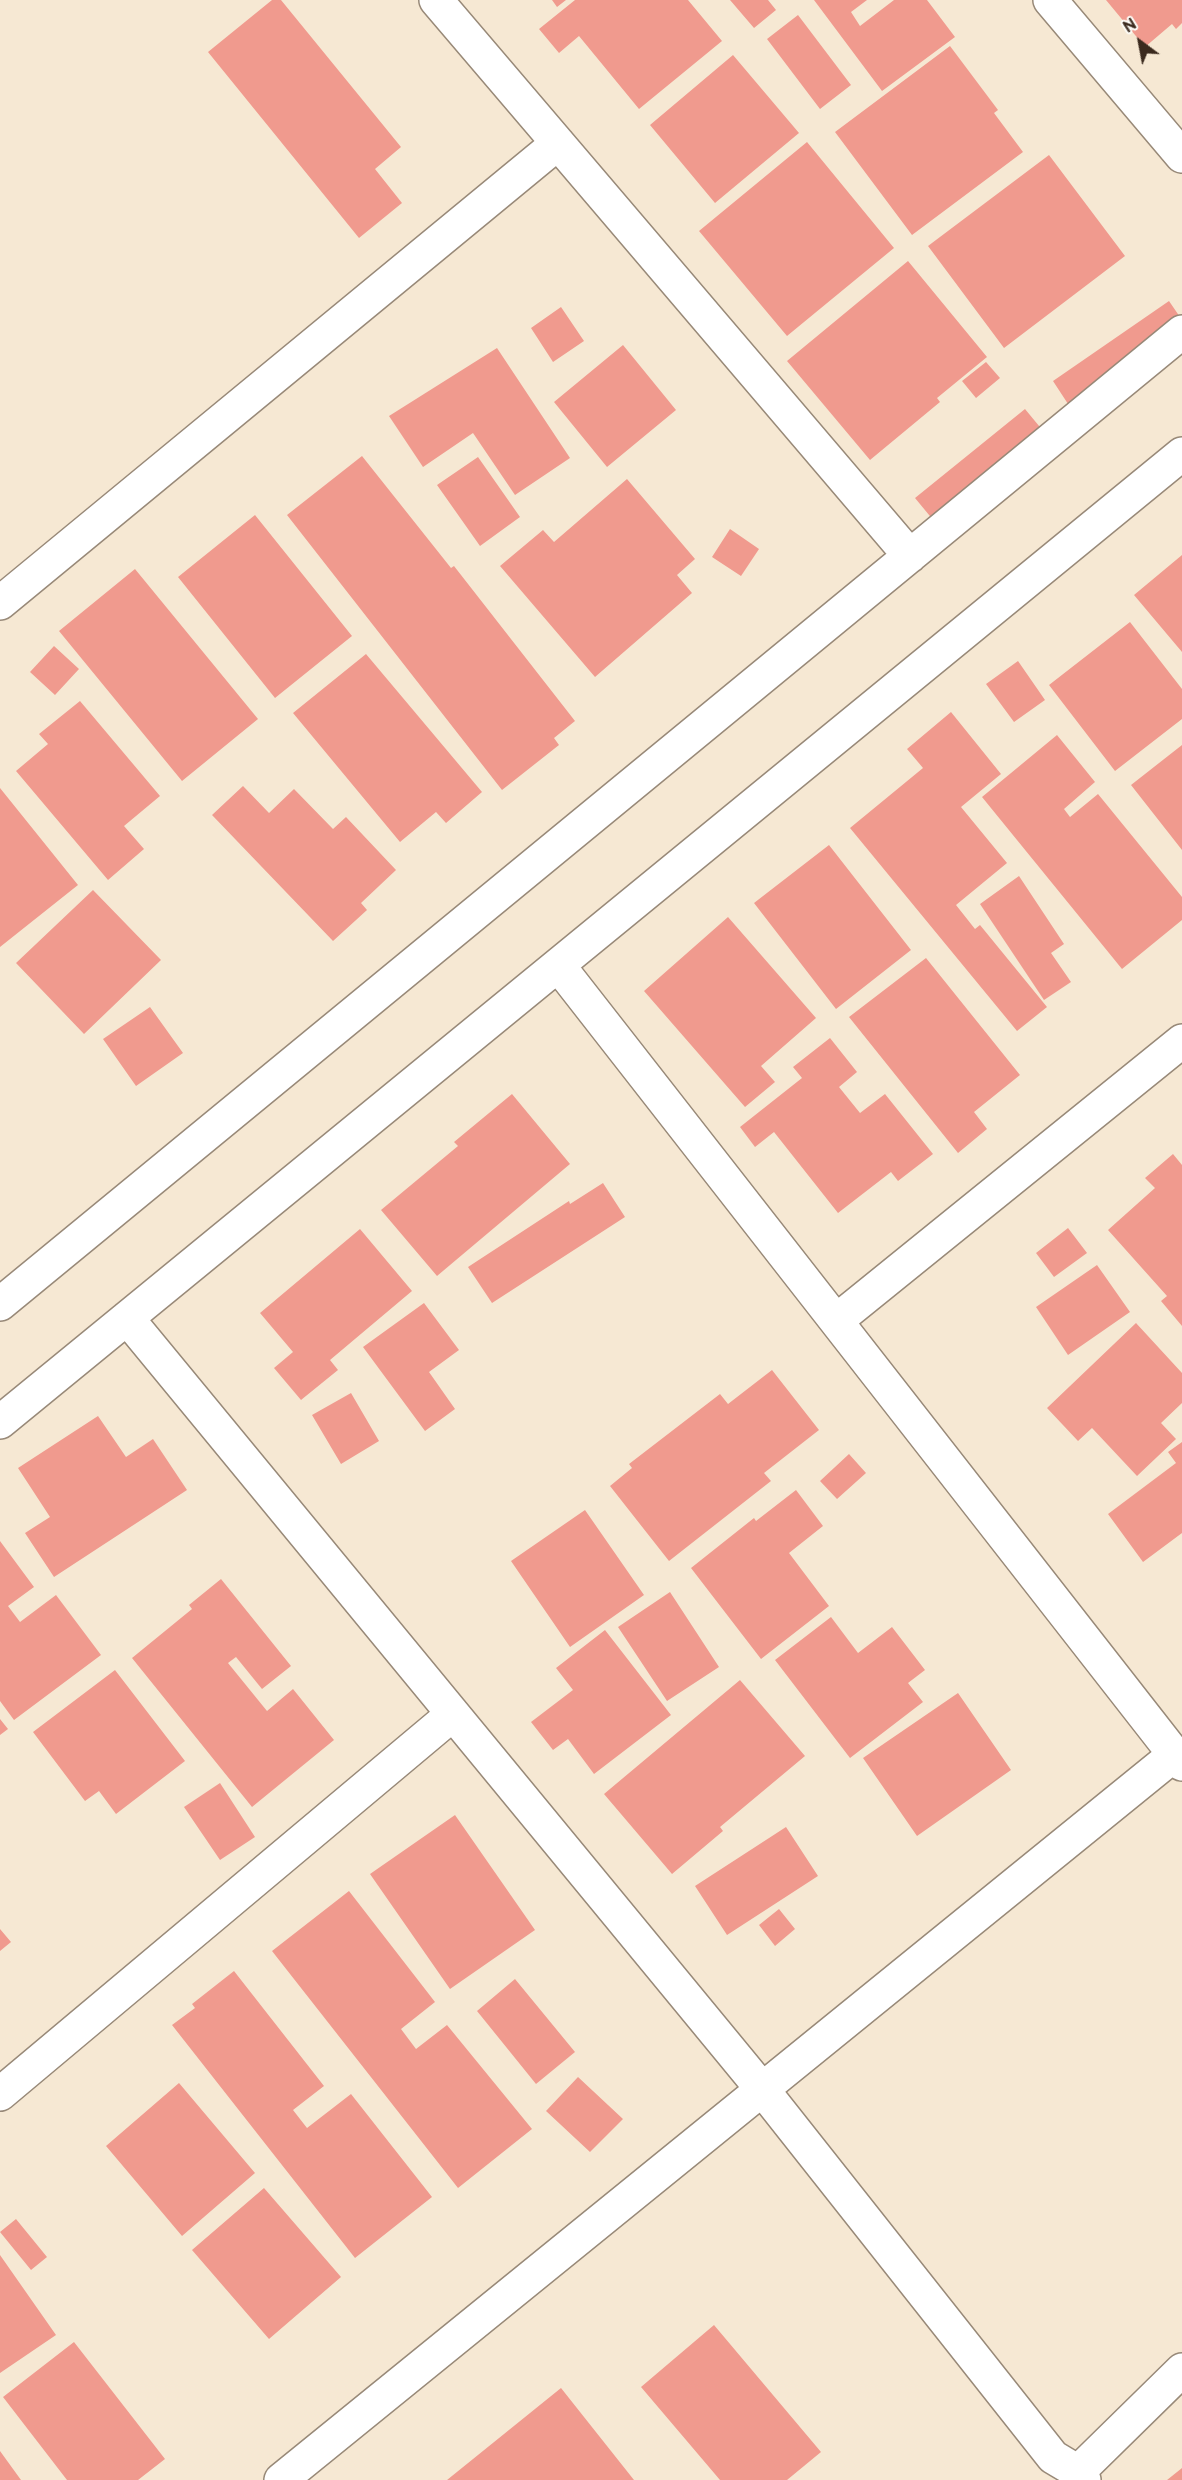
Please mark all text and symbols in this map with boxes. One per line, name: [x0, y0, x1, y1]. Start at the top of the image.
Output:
north arrow: [1110, 12, 1170, 72]
text: N: [1120, 15, 1140, 38]

